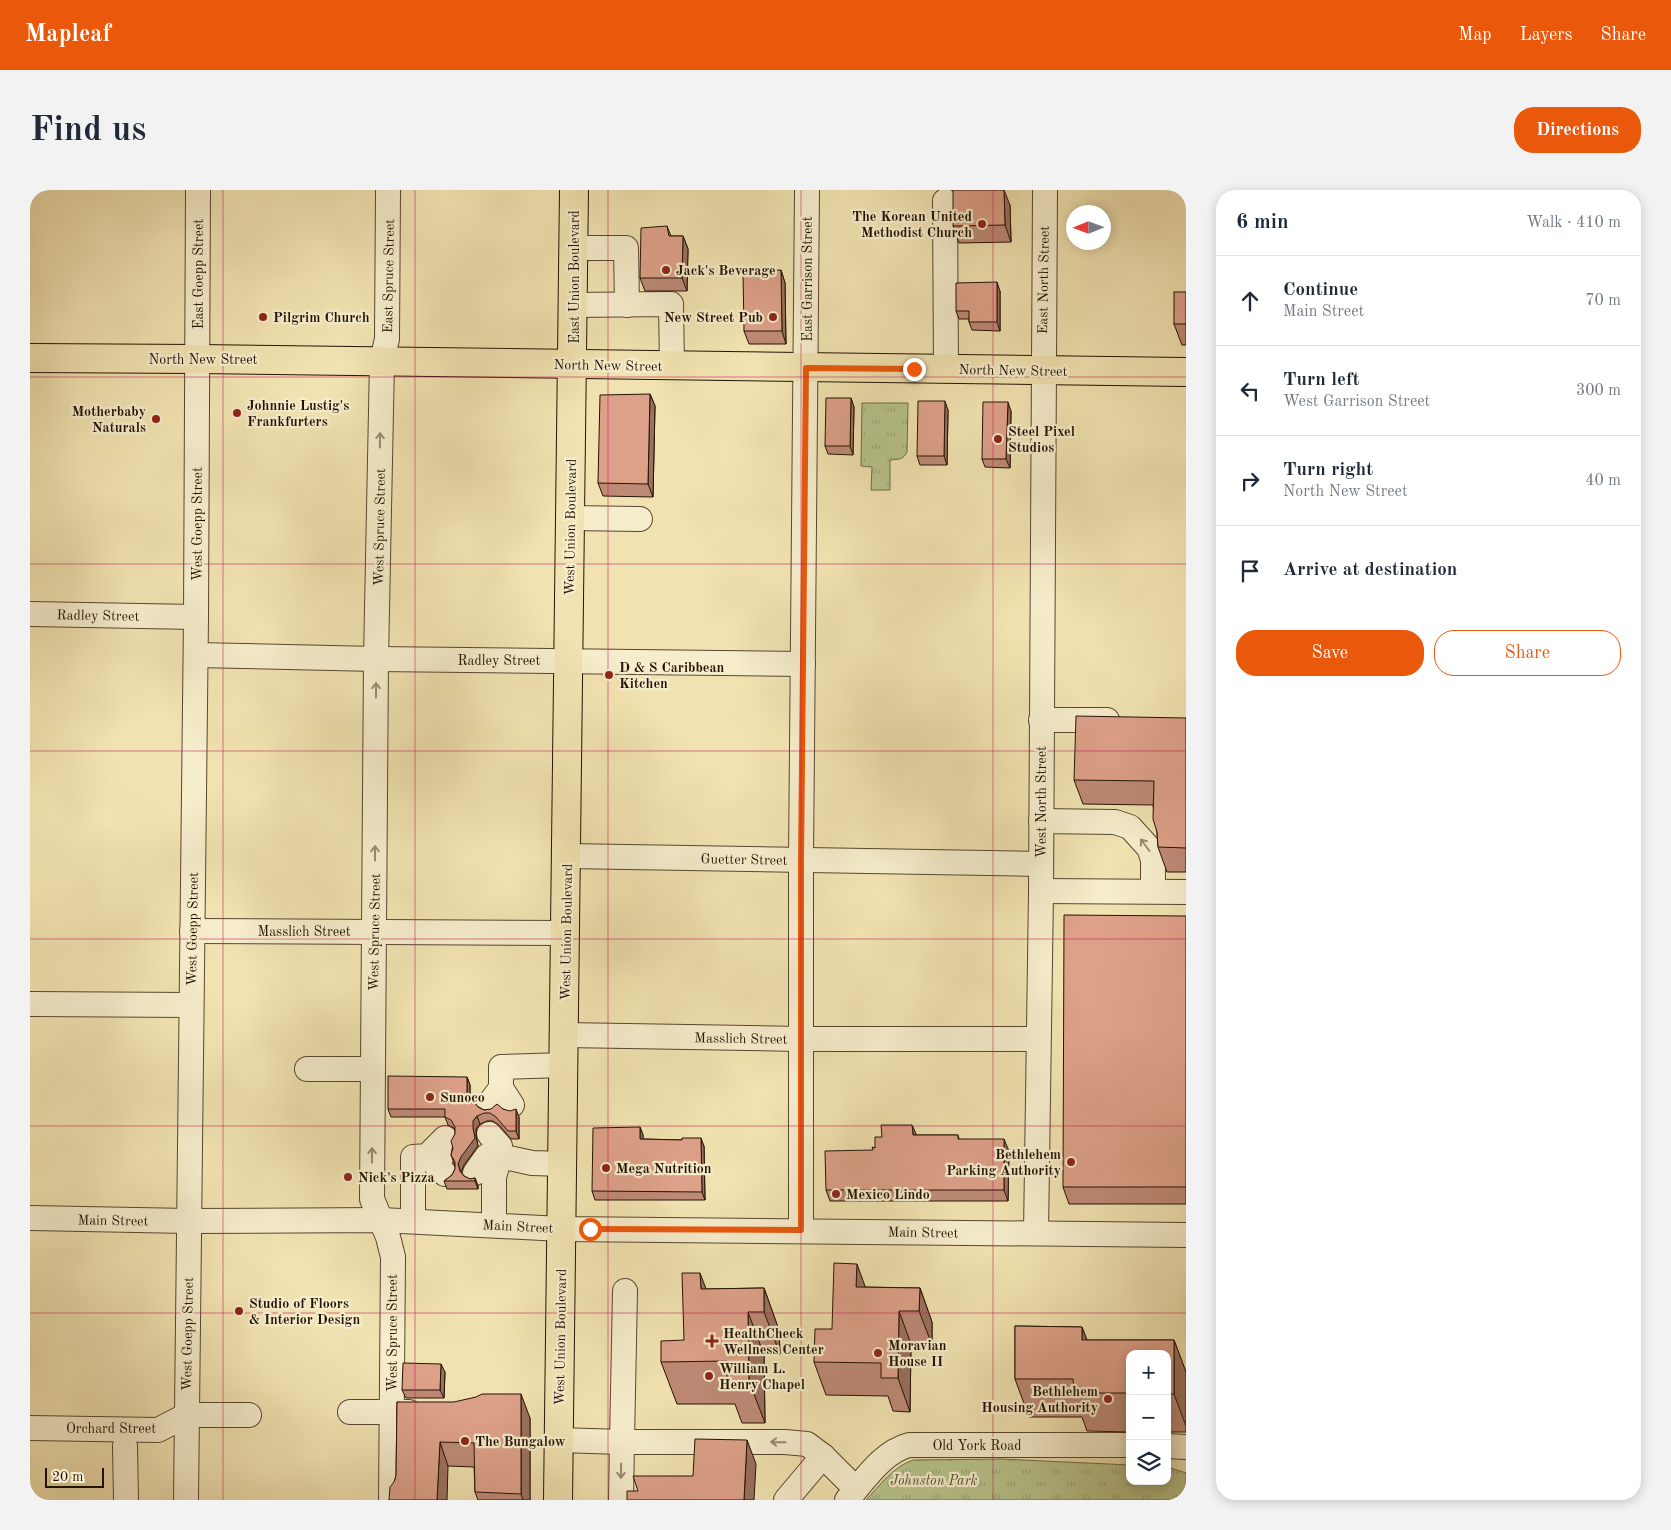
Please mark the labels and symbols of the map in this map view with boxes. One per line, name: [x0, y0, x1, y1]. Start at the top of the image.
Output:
north arrow: [1066, 205, 1111, 250]
street label: East Union Boulevard: [568, 210, 582, 344]
place label: The Korean United Methodist Church: [852, 210, 972, 240]
street label: East Garrison Street: [801, 216, 815, 342]
marker: The Korean United Methodist Church: [976, 218, 988, 230]
street label: East Goepp Street: [192, 219, 206, 329]
street label: East Spruce Street: [381, 219, 397, 333]
street label: East North Street: [1036, 226, 1052, 334]
marker: Jack's Beverage: [660, 264, 672, 276]
place label: Jack's Beverage: [676, 264, 776, 278]
marker: Pilgrim Church: [257, 311, 269, 323]
place label: Pilgrim Church: [273, 311, 370, 325]
place label: New Street Pub: [664, 311, 763, 325]
marker: New Street Pub: [767, 311, 779, 323]
street label: North New Street: [148, 353, 258, 367]
street label: North New Street: [553, 358, 663, 374]
route end: [903, 358, 926, 381]
street label: North New Street: [958, 363, 1068, 379]
place label: Johnnie Lustig's Frankfurters: [247, 399, 349, 429]
place label: Motherbaby Naturals: [72, 405, 146, 435]
marker: Johnnie Lustig's Frankfurters: [231, 407, 243, 419]
marker: Motherbaby Naturals: [150, 413, 162, 425]
place label: Steel Pixel Studios: [1008, 425, 1075, 455]
one-way arrow: [376, 432, 385, 448]
marker: Steel Pixel Studios: [992, 433, 1004, 445]
street label: West Union Boulevard: [563, 458, 579, 596]
street label: West Goepp Street: [191, 467, 205, 581]
street label: West Spruce Street: [372, 468, 388, 586]
street label: Radley Street: [56, 608, 140, 624]
street label: Radley Street: [458, 654, 541, 668]
place label: D & S Caribbean Kitchen: [619, 661, 725, 691]
marker: D & S Caribbean Kitchen: [603, 669, 615, 681]
one-way arrow: [371, 682, 381, 698]
street label: West North Street: [1035, 746, 1049, 858]
one-way arrow: [1140, 838, 1150, 852]
one-way arrow: [370, 845, 380, 861]
street label: Guetter Street: [700, 852, 788, 868]
street label: West Union Boulevard: [559, 863, 575, 1001]
street label: West Goepp Street: [185, 872, 201, 986]
street label: West Spruce Street: [367, 873, 383, 991]
street label: Masslich Street: [257, 925, 351, 939]
street label: Masslich Street: [694, 1031, 788, 1047]
marker: Sunoco: [424, 1091, 436, 1103]
place label: Sunoco: [440, 1091, 485, 1105]
one-way arrow: [367, 1147, 377, 1164]
place label: Bethlehem Parking Authority: [946, 1148, 1061, 1178]
marker: Bethlehem Parking Authority: [1065, 1156, 1077, 1168]
marker: Mega Nutrition: [600, 1162, 612, 1174]
place label: Mega Nutrition: [616, 1162, 712, 1176]
marker: Nick's Pizza: [342, 1171, 354, 1183]
place label: Nick's Pizza: [358, 1171, 435, 1185]
marker: Mexico Lindo: [830, 1188, 842, 1200]
place label: Mexico Lindo: [846, 1188, 930, 1202]
street label: Main Street: [77, 1213, 149, 1229]
street label: Main Street: [482, 1218, 554, 1236]
route start: [579, 1218, 602, 1241]
street label: Main Street: [887, 1225, 959, 1241]
street label: West Union Boulevard: [553, 1268, 569, 1406]
street label: West Spruce Street: [386, 1274, 400, 1392]
street label: West Goepp Street: [180, 1277, 196, 1391]
place label: Studio of Floors & Interior Design: [249, 1297, 360, 1327]
marker: Studio of Floors & Interior Design: [233, 1305, 245, 1317]
place label: HealthCheck Wellness Center: [723, 1327, 824, 1357]
marker: HealthCheck Wellness Center: [705, 1334, 719, 1348]
place label: Moravian House II: [888, 1339, 947, 1369]
marker: Moravian House II: [872, 1347, 884, 1359]
place label: William L. Henry Chapel: [719, 1362, 805, 1392]
marker: William L. Henry Chapel: [703, 1370, 715, 1382]
place label: Bethlehem Housing Authority: [981, 1385, 1098, 1415]
marker: Bethlehem Housing Authority: [1102, 1393, 1114, 1405]
street label: Orchard Street: [66, 1422, 156, 1436]
marker: The Bungalow: [459, 1435, 471, 1447]
place label: The Bungalow: [475, 1435, 566, 1449]
one-way arrow: [770, 1437, 786, 1447]
street label: Old York Road: [932, 1439, 1022, 1453]
one-way arrow: [616, 1462, 626, 1479]
scale bar: [45, 1465, 104, 1488]
park label: Johnston Park: [891, 1474, 978, 1488]

